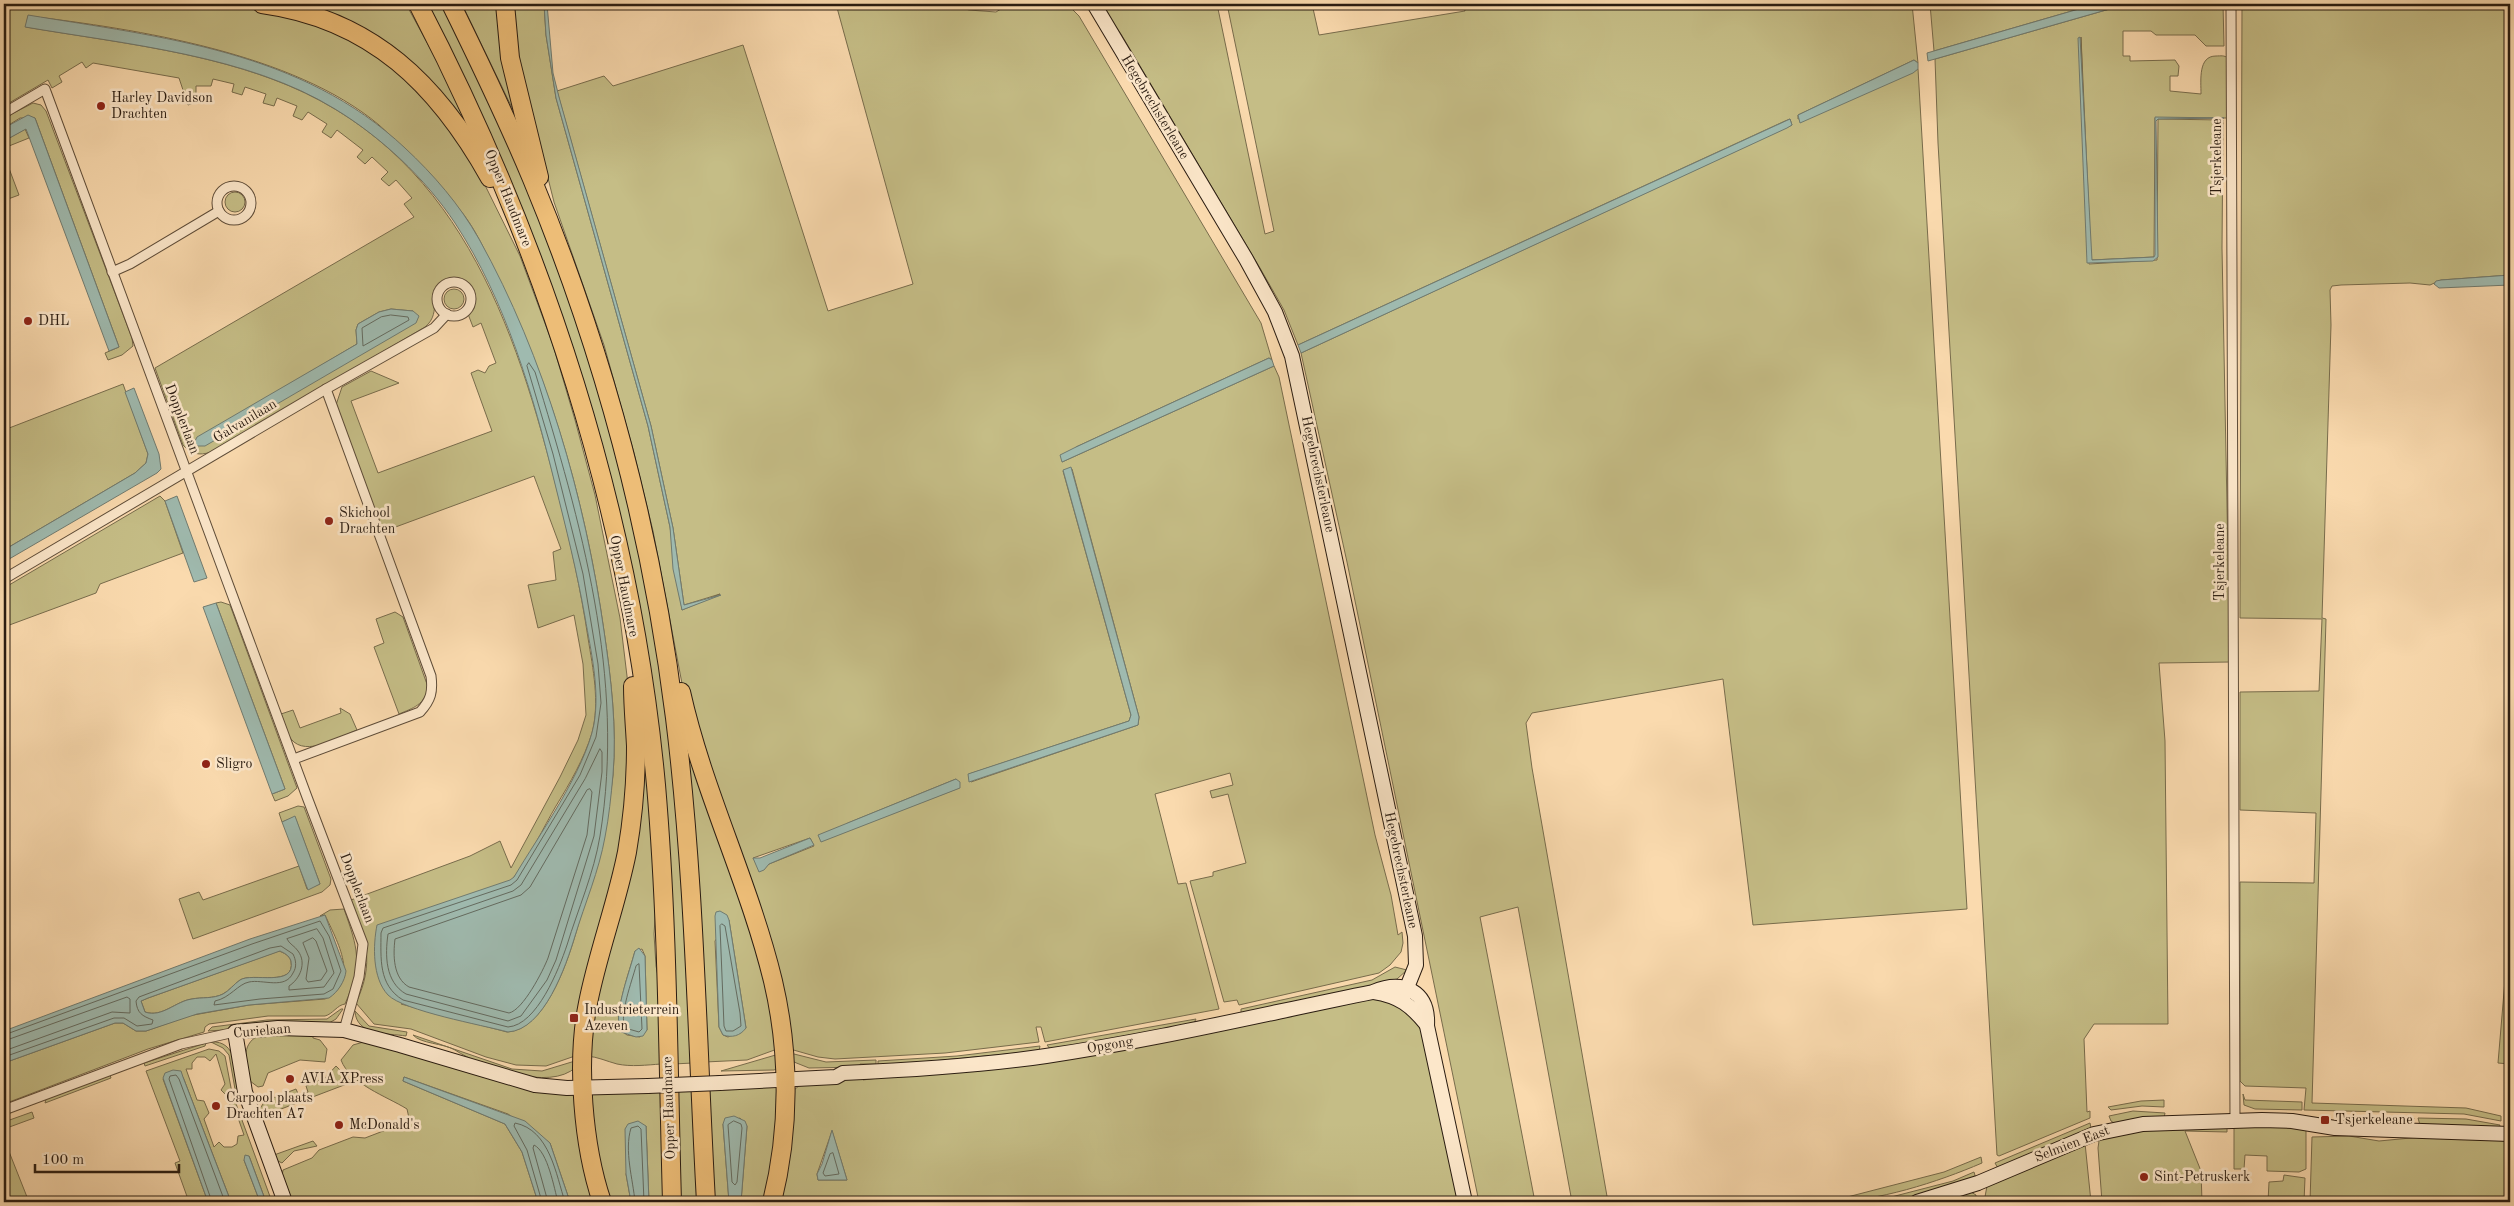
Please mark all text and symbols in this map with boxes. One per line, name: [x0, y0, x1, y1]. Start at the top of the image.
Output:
street label: Hegebrechsterleane: [1118, 52, 1192, 162]
place label: Harley Davidson Drachten: [111, 91, 213, 121]
marker: Harley Davidson Drachten: [95, 100, 107, 112]
street label: Tsjerkeleane: [2210, 118, 2224, 196]
street label: Opper Haudmare: [482, 147, 534, 249]
place label: DHL: [38, 314, 69, 328]
marker: DHL: [22, 315, 34, 327]
street label: Dopplerlaan: [162, 382, 202, 456]
street label: Galvanilaan: [211, 396, 279, 445]
street label: Hegebrechsterleane: [1299, 414, 1337, 534]
place label: Skichool Drachten: [339, 506, 396, 536]
marker: Skichool Drachten: [323, 515, 335, 527]
street label: Tsjerkeleane: [2213, 523, 2227, 601]
street label: Opper Haudmare: [607, 534, 641, 638]
place label: Sligro: [216, 757, 253, 771]
marker: Sligro: [200, 758, 212, 770]
street label: Hegebrechsterleane: [1382, 810, 1420, 930]
street label: Dopplerlaan: [337, 851, 377, 925]
place label: Industrieterrein Azeven: [584, 1003, 680, 1033]
marker: Industrieterrein Azeven: [568, 1012, 580, 1024]
street label: Curielaan: [233, 1021, 292, 1041]
street label: Opgong: [1086, 1034, 1135, 1056]
street label: Opper Haudmare: [660, 1056, 678, 1160]
place label: AVIA XPress: [300, 1072, 384, 1086]
marker: AVIA XPress: [284, 1073, 296, 1085]
place label: Carpool plaats Drachten A7: [226, 1091, 313, 1121]
marker: Carpool plaats Drachten A7: [210, 1100, 222, 1112]
place label: Tsjerkeleane: [2335, 1113, 2413, 1127]
marker: Tsjerkeleane: [2319, 1114, 2331, 1126]
place label: McDonald's: [349, 1118, 420, 1132]
marker: McDonald's: [333, 1119, 345, 1131]
street label: Selmien East: [2032, 1123, 2112, 1165]
scale bar: [35, 1141, 179, 1173]
text: 100 m: [42, 1153, 84, 1168]
place label: Sint-Petruskerk: [2154, 1170, 2250, 1184]
marker: Sint-Petruskerk: [2138, 1171, 2150, 1183]

